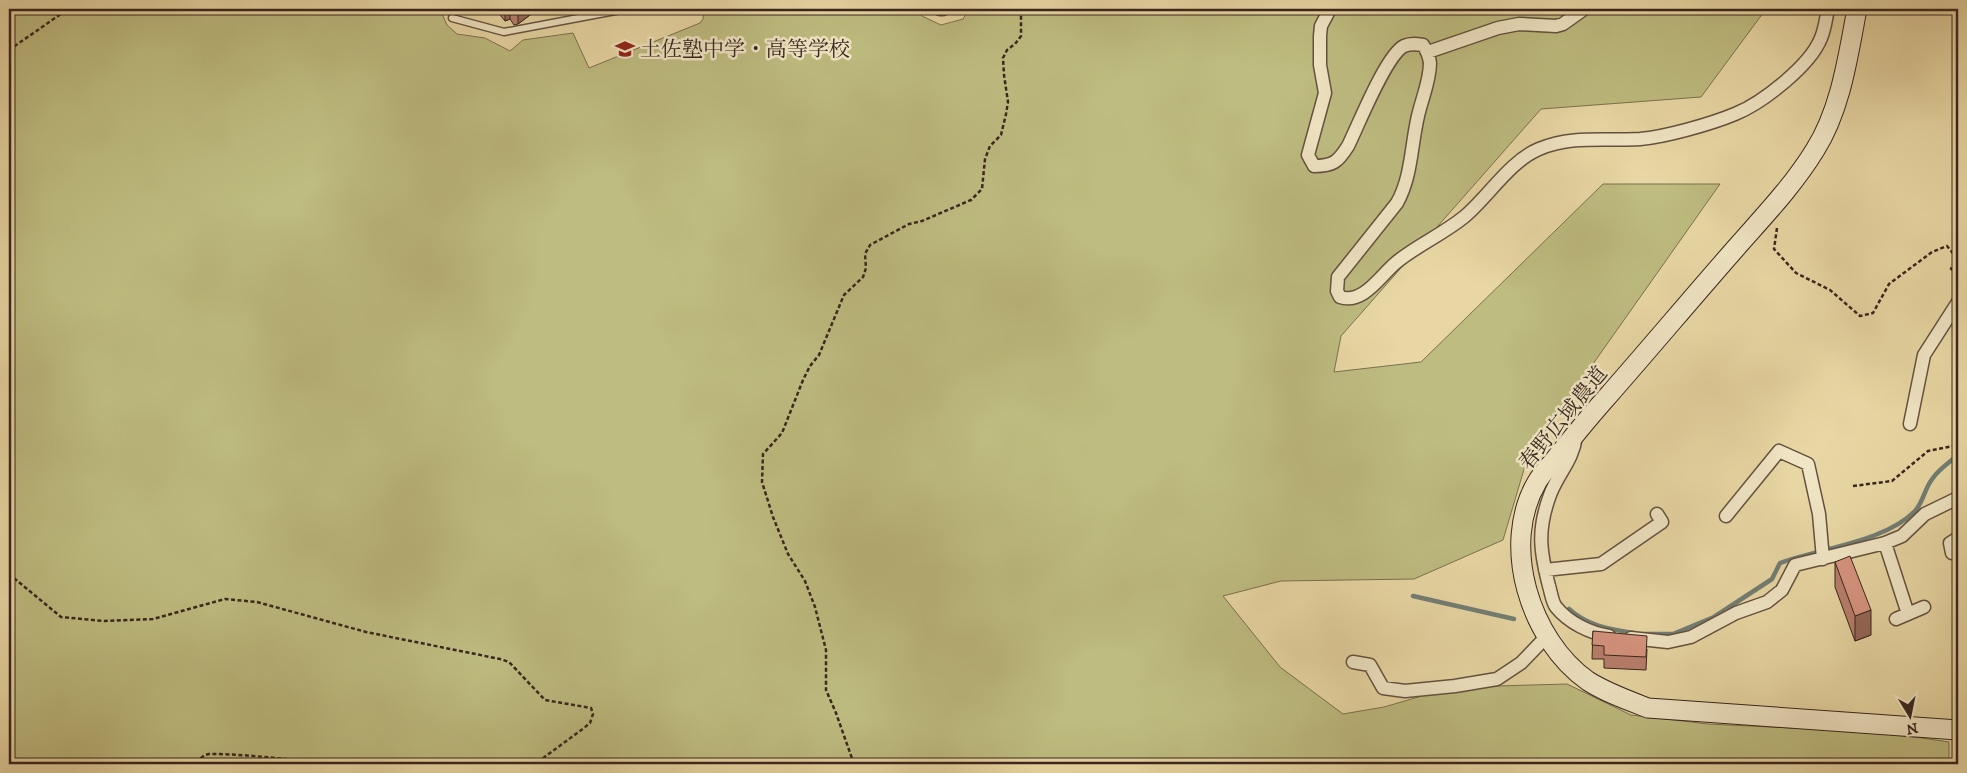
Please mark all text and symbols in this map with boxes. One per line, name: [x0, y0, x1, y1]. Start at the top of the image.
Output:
place label: 土佐塾中学・高等学校: [640, 37, 850, 63]
school or university icon: 土佐塾中学・高等学校: [614, 38, 636, 60]
street label: 春野広域農道: [1514, 361, 1614, 476]
north arrow: [1884, 690, 1934, 740]
text: N: [1904, 718, 1919, 738]

